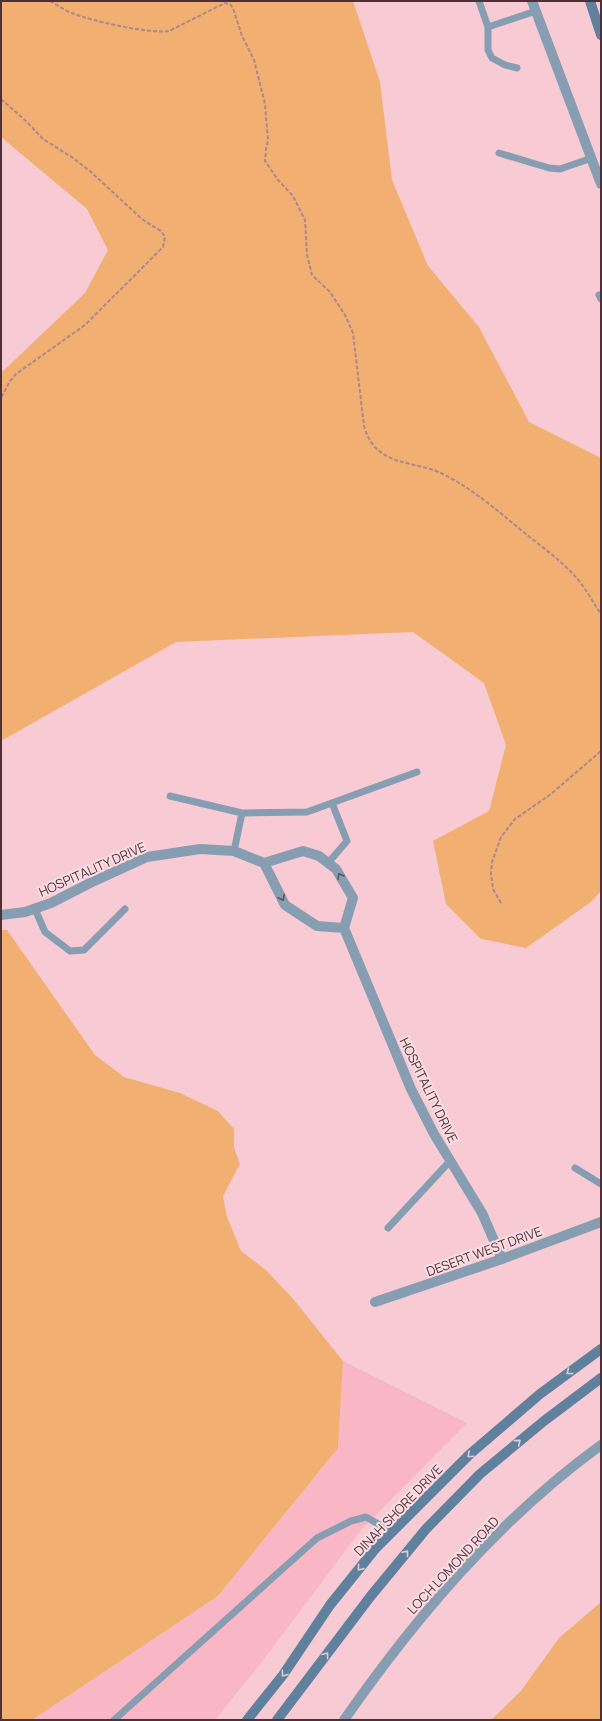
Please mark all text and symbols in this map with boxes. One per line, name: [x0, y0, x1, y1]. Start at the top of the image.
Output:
street label: HOSPITALITY DRIVE: [36, 837, 148, 901]
one-way arrow: [338, 873, 345, 880]
one-way arrow: [277, 894, 284, 902]
street label: HOSPITALITY DRIVE: [396, 1034, 462, 1146]
street label: DESERT WEST DRIVE: [424, 1222, 544, 1280]
one-way arrow: [567, 1367, 574, 1374]
one-way arrow: [514, 1440, 521, 1447]
one-way arrow: [467, 1450, 475, 1458]
street label: DINAH SHORE DRIVE: [350, 1461, 446, 1559]
street label: LOCH LOMOND ROAD: [403, 1512, 503, 1618]
one-way arrow: [401, 1550, 408, 1558]
one-way arrow: [357, 1564, 364, 1571]
one-way arrow: [321, 1653, 328, 1660]
one-way arrow: [282, 1669, 289, 1676]

